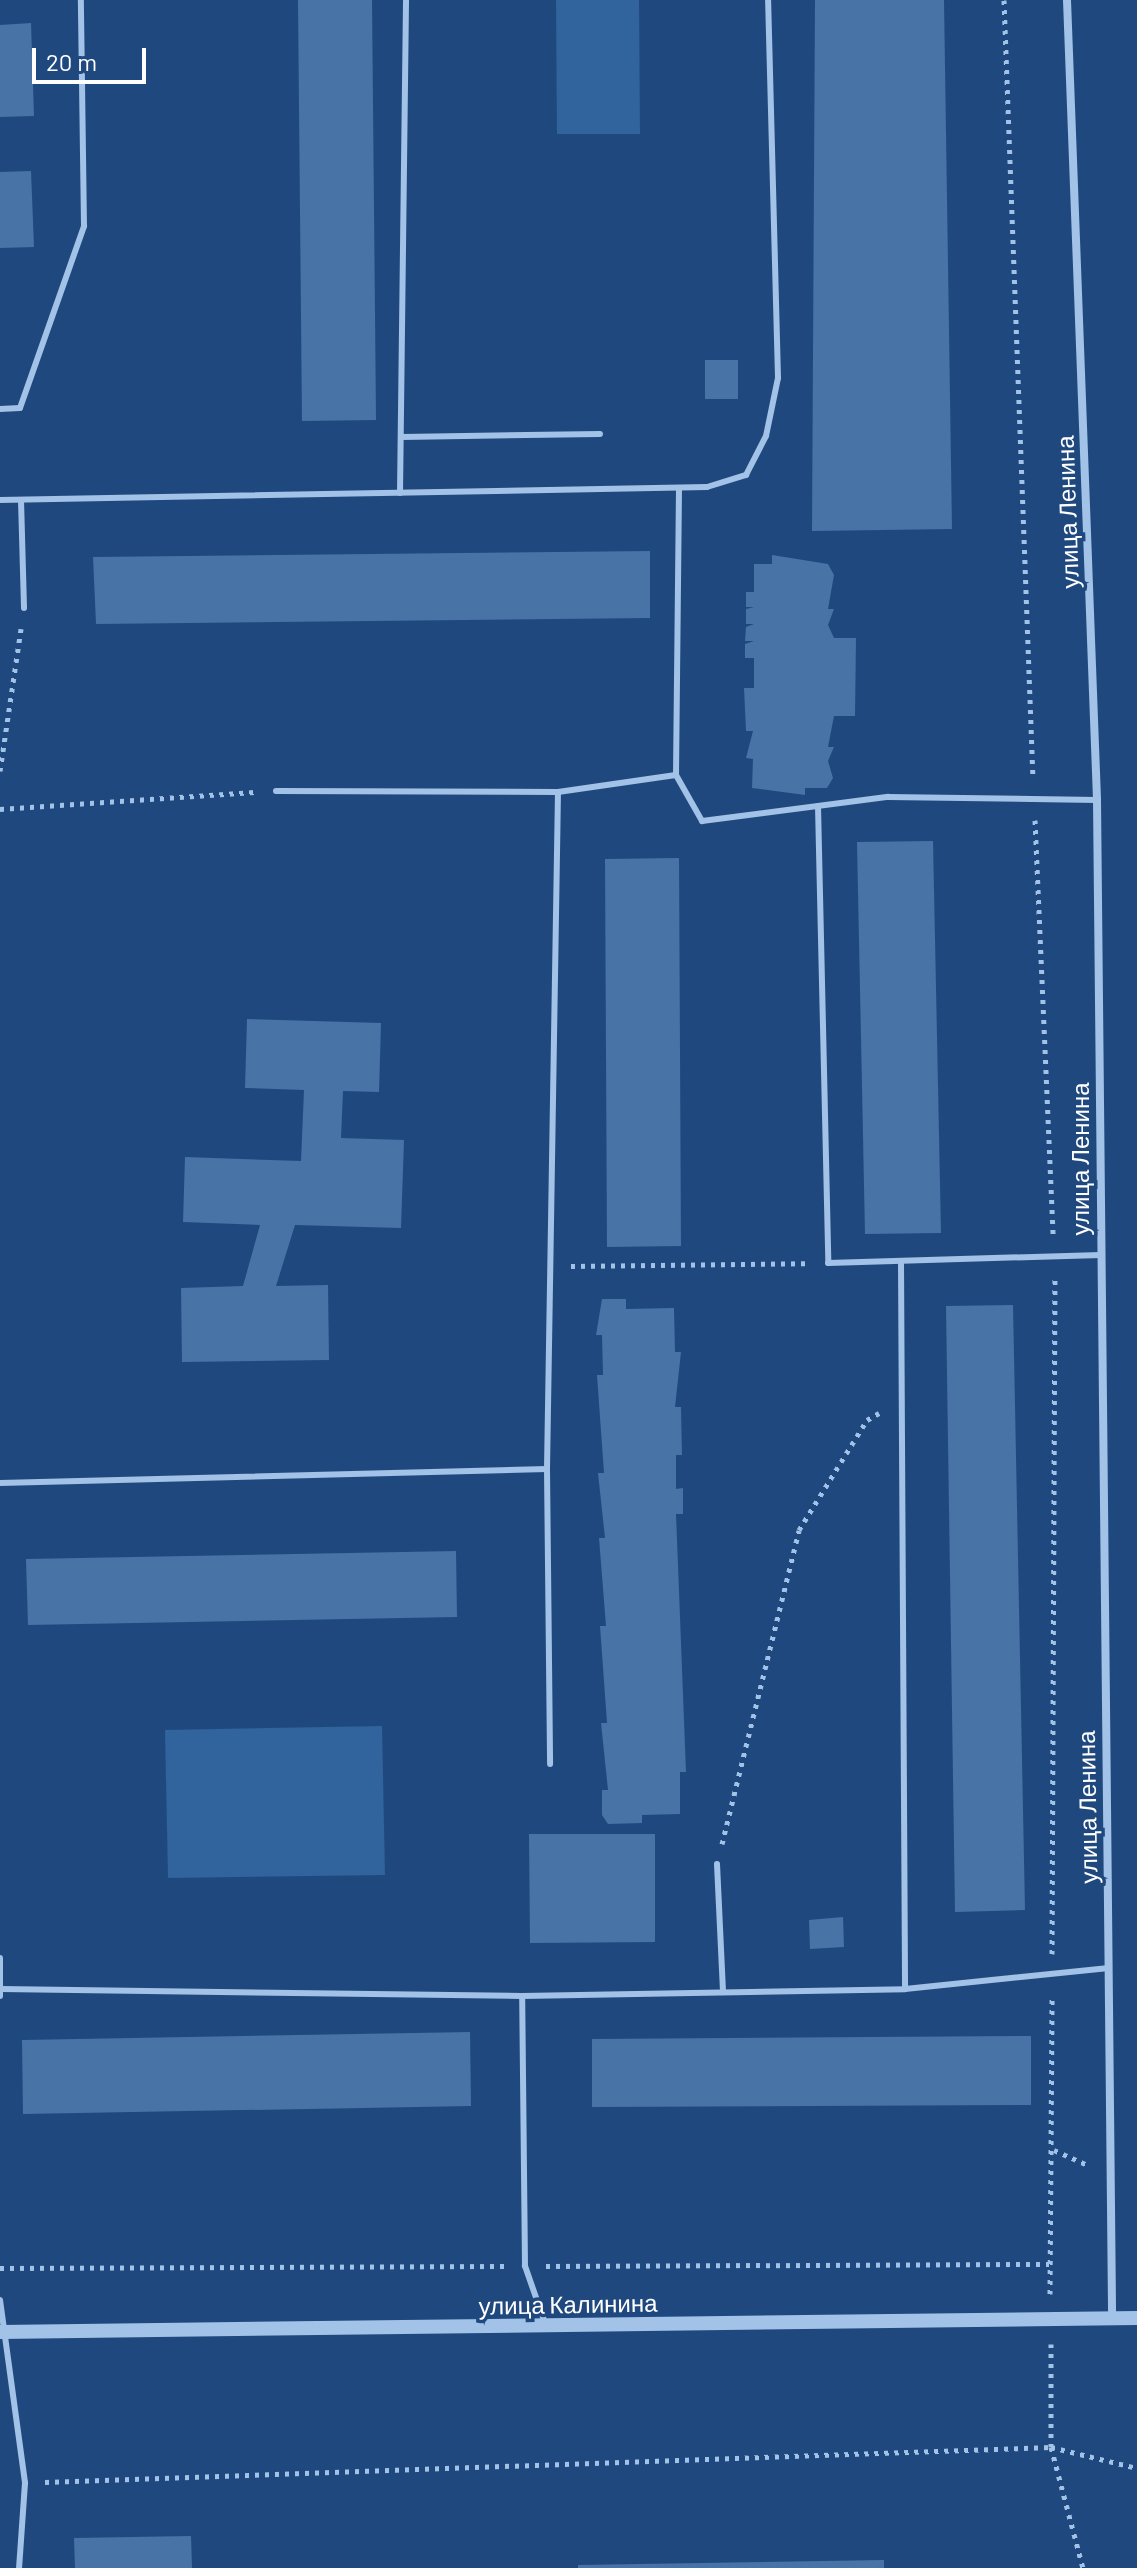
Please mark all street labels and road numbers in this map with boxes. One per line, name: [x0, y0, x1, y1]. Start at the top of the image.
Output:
street label: улица Ленина: [1050, 435, 1084, 589]
street label: улица Ленина: [1066, 1082, 1094, 1236]
street label: улица Ленина: [1071, 1730, 1103, 1884]
street label: улица Калинина: [478, 2288, 658, 2320]

